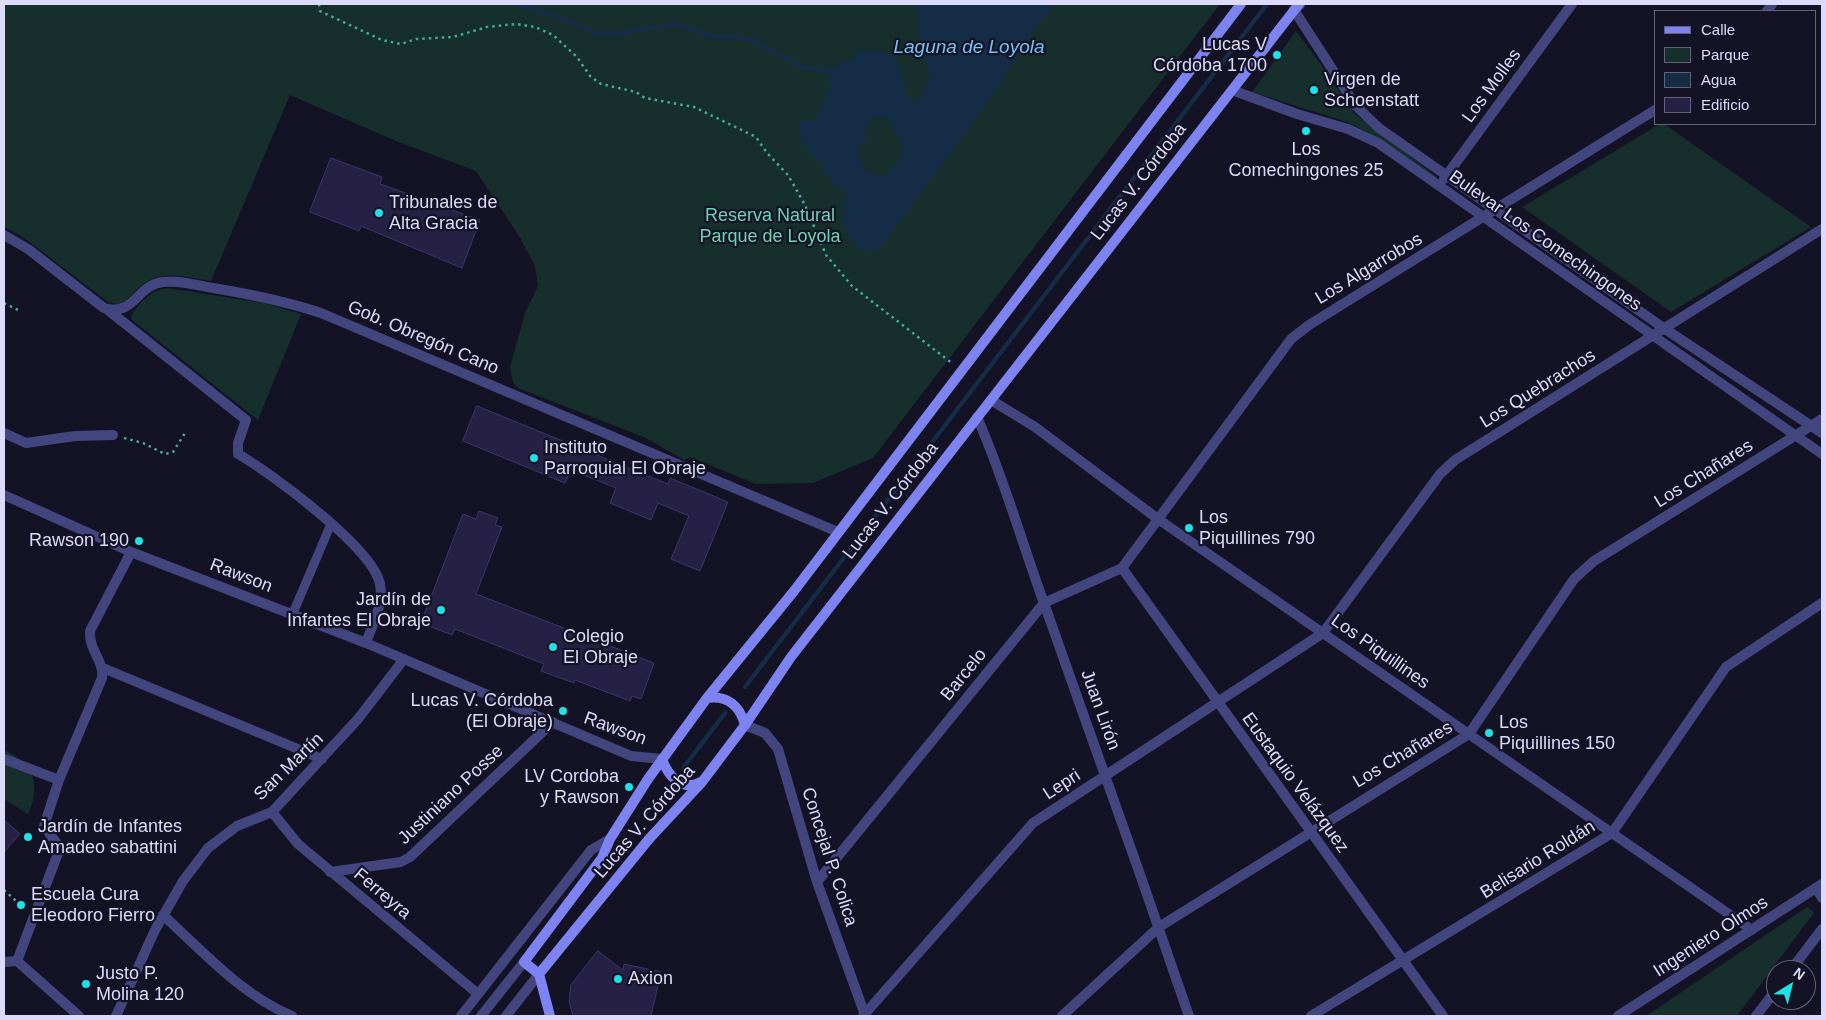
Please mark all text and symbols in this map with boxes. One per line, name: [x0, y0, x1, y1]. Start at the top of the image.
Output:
legend: [1654, 10, 1816, 125]
text: Calle: [1701, 21, 1735, 38]
place label: Lucas V Córdoba 1700: [1153, 34, 1267, 76]
water label: Laguna de Loyola: [893, 37, 1045, 59]
street label: Los Molles: [1458, 45, 1526, 127]
text: Parque: [1701, 46, 1749, 63]
marker: Lucas V Córdoba 1700: [1271, 49, 1283, 61]
place label: Virgen de Schoenstatt: [1324, 69, 1419, 112]
text: Agua: [1701, 71, 1736, 88]
marker: Virgen de Schoenstatt: [1308, 84, 1320, 96]
text: Edificio: [1701, 96, 1749, 113]
street label: Lucas V. Córdoba: [1087, 119, 1191, 245]
marker: Los Comechingones 25: [1300, 125, 1312, 137]
place label: Los Comechingones 25: [1228, 139, 1384, 182]
street label: Bulevar Los Comechingones: [1445, 166, 1645, 316]
place label: Tribunales de Alta Gracia: [389, 192, 497, 234]
park label: Reserva Natural Parque de Loyola: [699, 205, 841, 248]
marker: Tribunales de Alta Gracia: [373, 207, 385, 219]
street label: Los Algarrobos: [1312, 229, 1426, 309]
street label: Gob. Obregón Cano: [344, 296, 502, 380]
street label: Los Quebrachos: [1476, 345, 1600, 433]
street label: Los Chañares: [1651, 435, 1757, 513]
place label: Instituto Parroquial El Obraje: [544, 437, 706, 479]
street label: Lucas V. Córdoba: [839, 438, 943, 564]
marker: Instituto Parroquial El Obraje: [528, 452, 540, 464]
place label: Los Piquillines 790: [1199, 507, 1315, 550]
marker: Los Piquillines 790: [1183, 522, 1195, 534]
place label: Rawson 190: [29, 530, 129, 552]
marker: Rawson 190: [133, 535, 145, 547]
street label: Rawson: [207, 554, 275, 598]
place label: Jardín de Infantes El Obraje: [287, 589, 431, 632]
marker: Jardín de Infantes El Obraje: [435, 604, 447, 616]
street label: Los Piquillines: [1327, 610, 1433, 694]
place label: Colegio El Obraje: [563, 626, 638, 669]
marker: Colegio El Obraje: [547, 641, 559, 653]
street label: Barcelo: [936, 644, 992, 706]
street label: Juan Lirón: [1075, 667, 1125, 753]
place label: Lucas V. Córdoba (El Obraje): [411, 690, 553, 732]
marker: Lucas V. Córdoba (El Obraje): [557, 705, 569, 717]
street label: Rawson: [581, 708, 649, 750]
street label: Eustaquio Velázquez: [1237, 709, 1353, 857]
place label: Los Piquillines 150: [1499, 712, 1615, 754]
street label: Los Chañares: [1349, 717, 1457, 793]
marker: Los Piquillines 150: [1483, 727, 1495, 739]
street label: San Martín: [250, 729, 328, 805]
street label: Justiniano Posse: [394, 741, 508, 849]
street label: Lucas V. Córdoba: [590, 761, 700, 883]
street label: Lepri: [1039, 765, 1085, 805]
place label: LV Cordoba y Rawson: [524, 766, 619, 809]
marker: LV Cordoba y Rawson: [623, 781, 635, 793]
street label: Concejal P. Colica: [796, 785, 862, 929]
place label: Jardín de Infantes Amadeo sabattini: [38, 816, 182, 859]
street label: Belisario Roldán: [1477, 816, 1599, 904]
marker: Jardín de Infantes Amadeo sabattini: [22, 831, 34, 843]
street label: Ferreyra: [349, 864, 415, 924]
place label: Escuela Cura Eleodoro Fierro: [31, 884, 155, 926]
street label: Ingeniero Olmos: [1650, 892, 1772, 982]
marker: Escuela Cura Eleodoro Fierro: [15, 899, 27, 911]
north arrow: [1766, 960, 1816, 1010]
place label: Justo P. Molina 120: [96, 963, 184, 1006]
text: N: [1790, 964, 1808, 983]
place label: Axion: [628, 968, 673, 990]
marker: Axion: [612, 973, 624, 985]
marker: Justo P. Molina 120: [80, 978, 92, 990]

